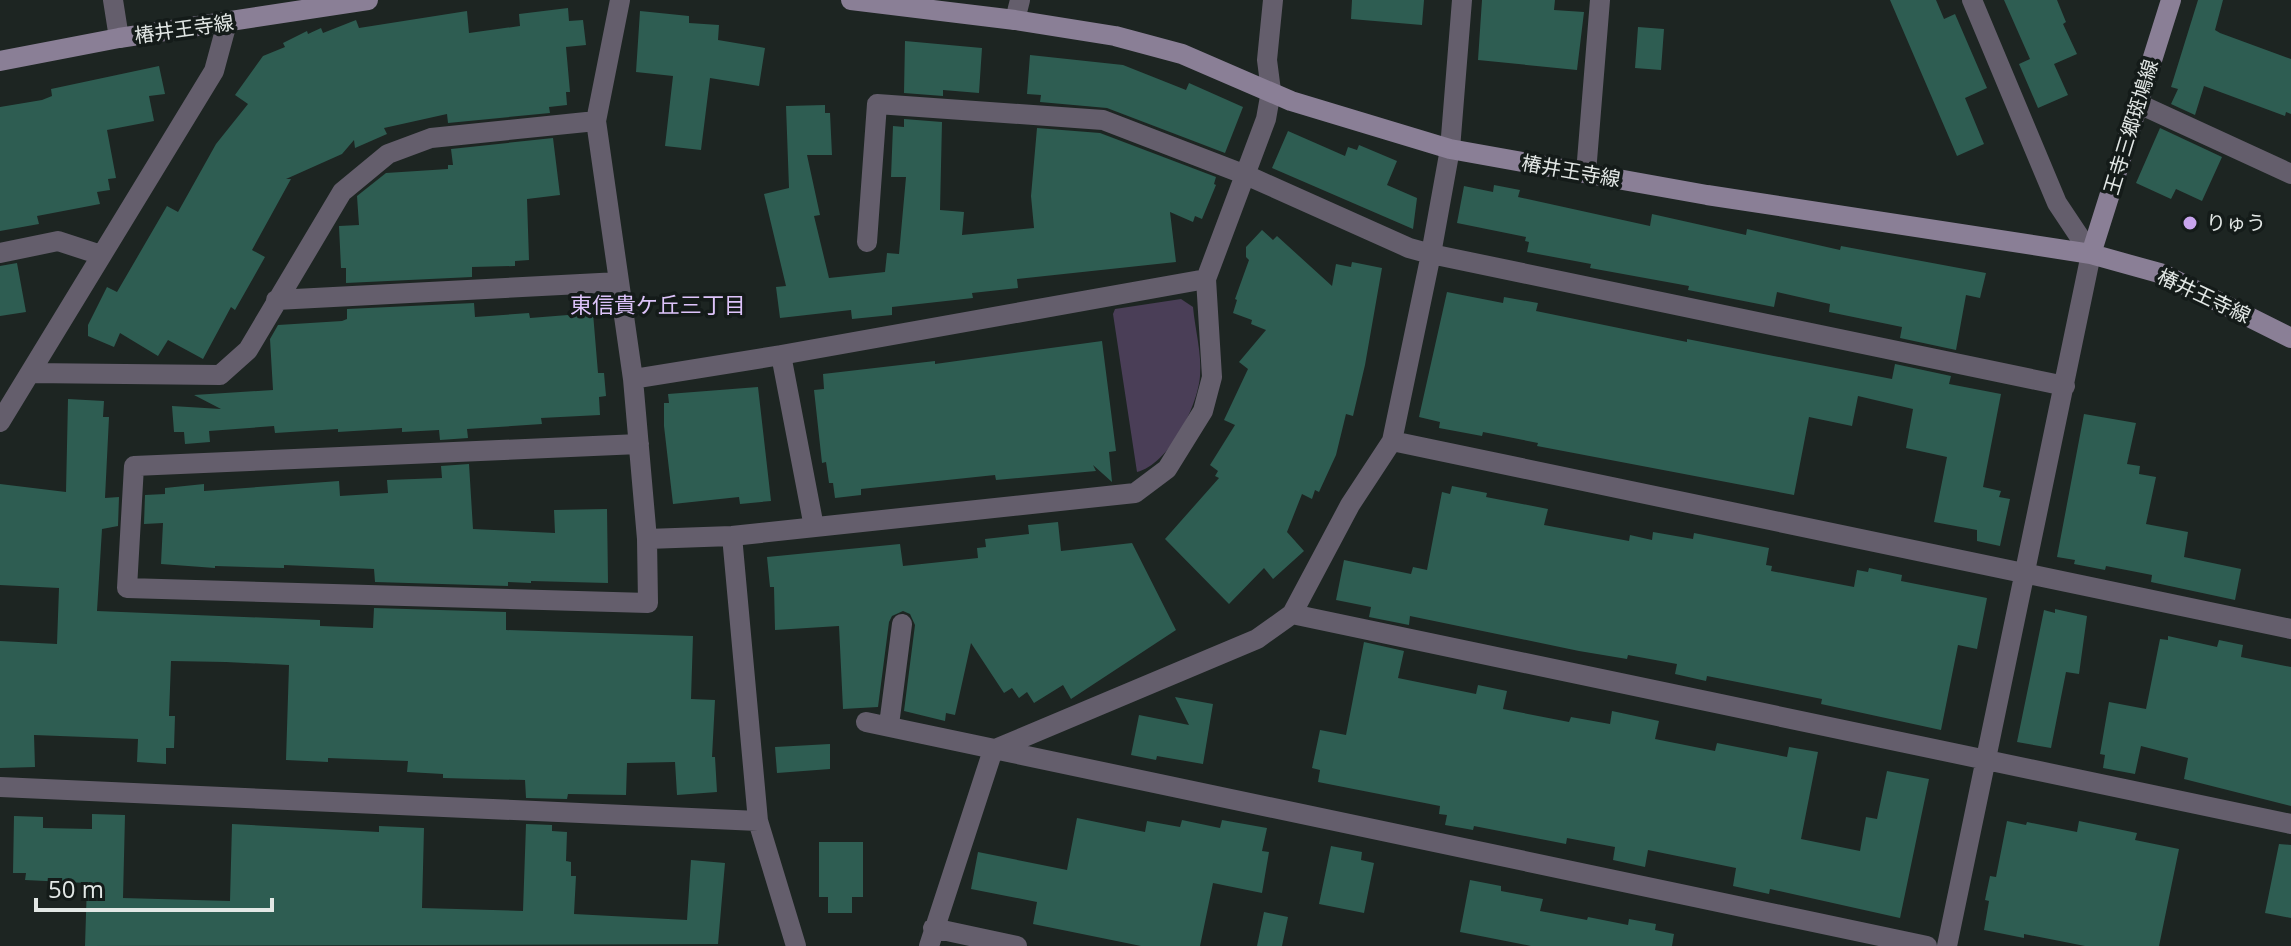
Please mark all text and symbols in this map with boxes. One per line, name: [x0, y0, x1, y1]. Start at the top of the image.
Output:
street label: 椿井王寺線: [133, 8, 235, 49]
street label: 王寺三郷斑鳩線: [2097, 56, 2164, 198]
street label: 椿井王寺線: [1520, 149, 1623, 192]
place label: りゅう: [2206, 209, 2266, 236]
marker: りゅう: [2181, 214, 2199, 232]
street label: 椿井王寺線: [2153, 262, 2255, 329]
district label: 東信貴ケ丘三丁目: [570, 289, 746, 319]
scale bar: [36, 862, 272, 912]
text: 50 m: [48, 872, 104, 905]

